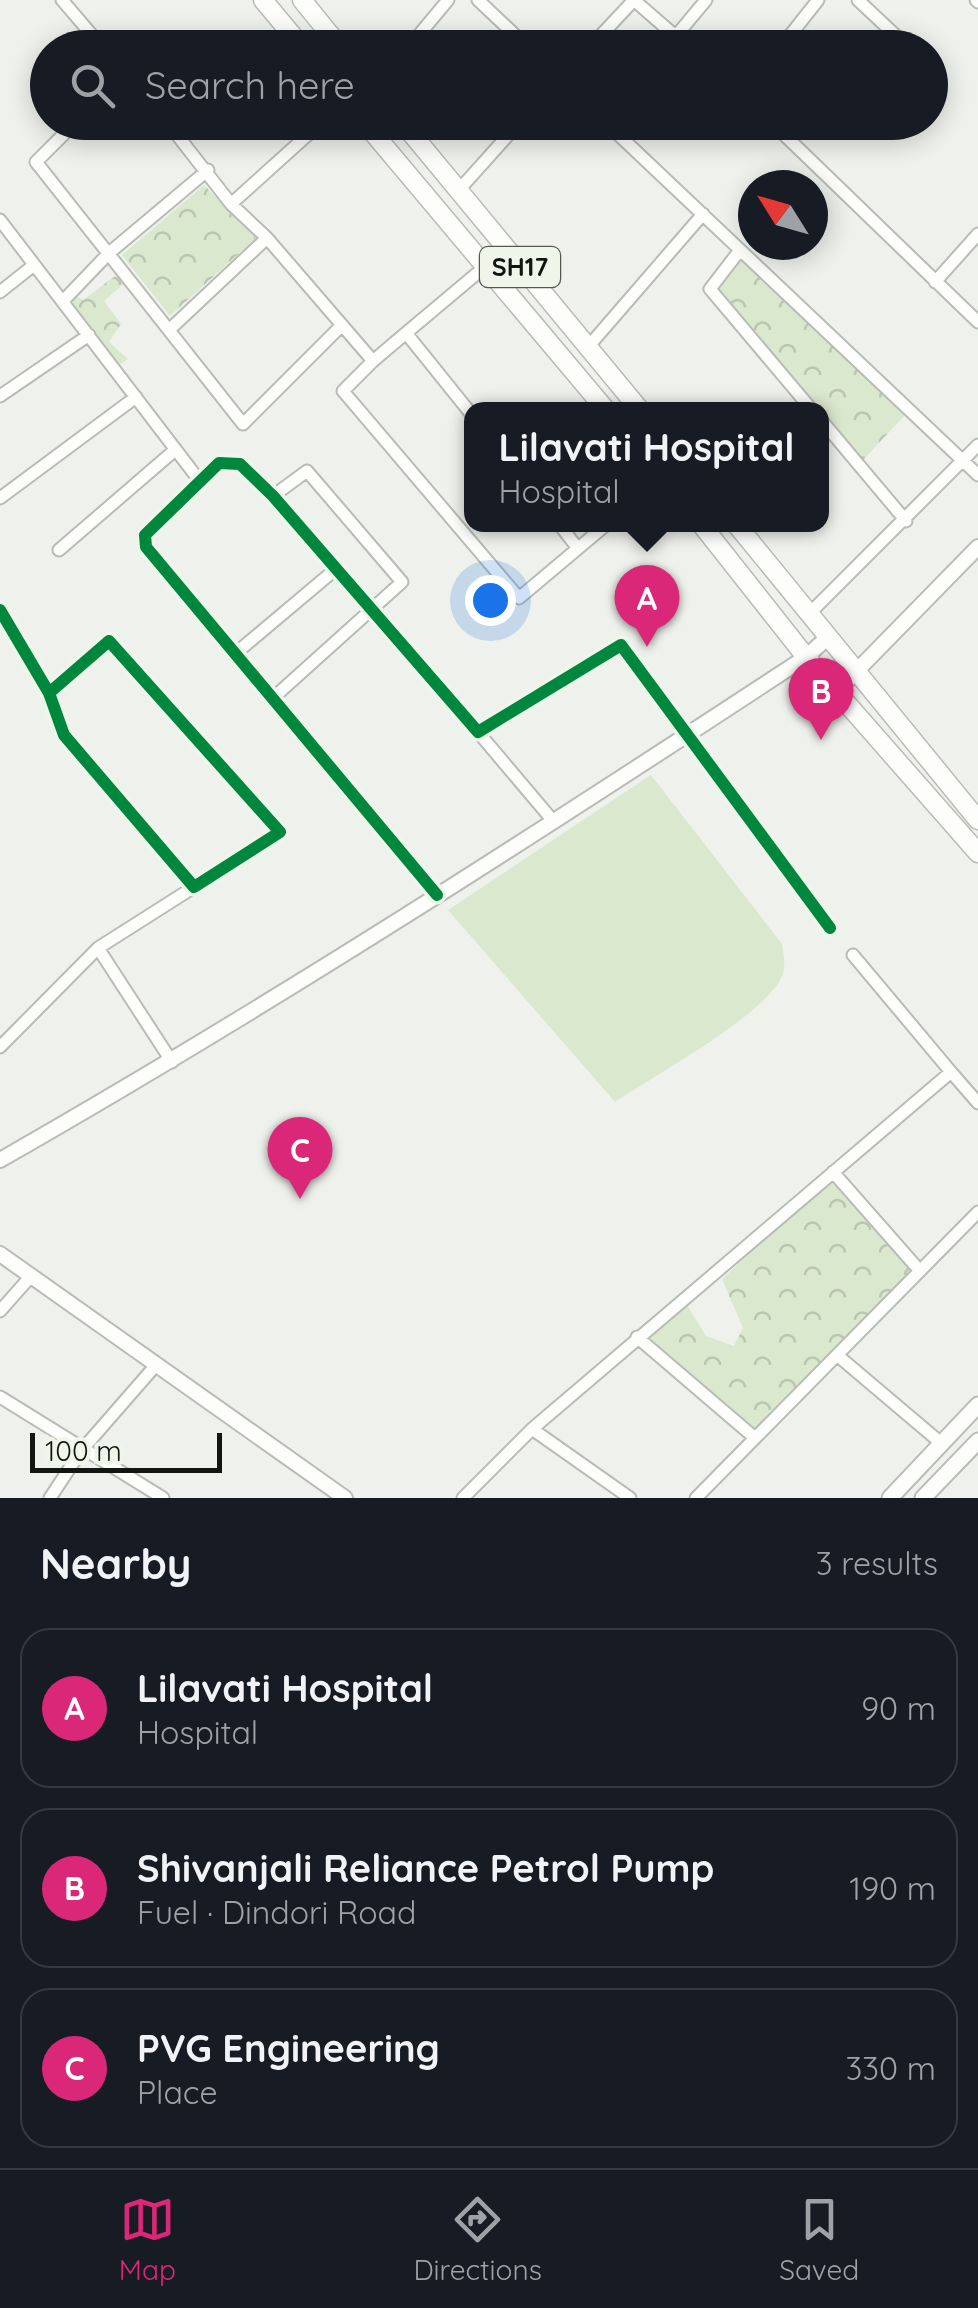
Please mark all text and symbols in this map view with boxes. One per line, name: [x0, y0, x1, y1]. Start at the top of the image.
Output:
search box: [30, 30, 948, 140]
icon: search: [65, 58, 120, 113]
text: Search here: [145, 61, 355, 109]
north arrow: [738, 170, 828, 260]
road number: SH17: [480, 247, 560, 287]
popup: [464, 402, 829, 532]
text: Lilavati Hospital: [498, 423, 795, 471]
text: Hospital: [498, 471, 620, 511]
pin: A: [614, 564, 680, 647]
your location: [465, 575, 516, 626]
pin: B: [788, 658, 854, 740]
pin: C: [268, 1116, 332, 1199]
scale bar: [30, 1428, 222, 1472]
text: 100 m: [45, 1433, 122, 1468]
text: Nearby: [40, 1537, 191, 1590]
text: 3 results: [816, 1543, 938, 1583]
text: Lilavati Hospital: [137, 1664, 433, 1712]
text: A: [64, 1688, 85, 1728]
text: 90 m: [861, 1688, 936, 1728]
text: Hospital: [137, 1712, 258, 1752]
text: Shivanjali Reliance Petrol Pump: [137, 1844, 715, 1892]
text: B: [64, 1868, 85, 1908]
text: 190 m: [849, 1868, 936, 1908]
text: Fuel · Dindori Road: [137, 1892, 416, 1932]
text: PVG Engineering: [137, 2024, 440, 2072]
text: C: [64, 2048, 85, 2088]
text: 330 m: [846, 2048, 936, 2088]
text: Place: [137, 2072, 217, 2112]
tab: Map: [119, 2192, 176, 2287]
tab: Directions: [413, 2192, 542, 2287]
tab: Saved: [779, 2192, 859, 2287]

